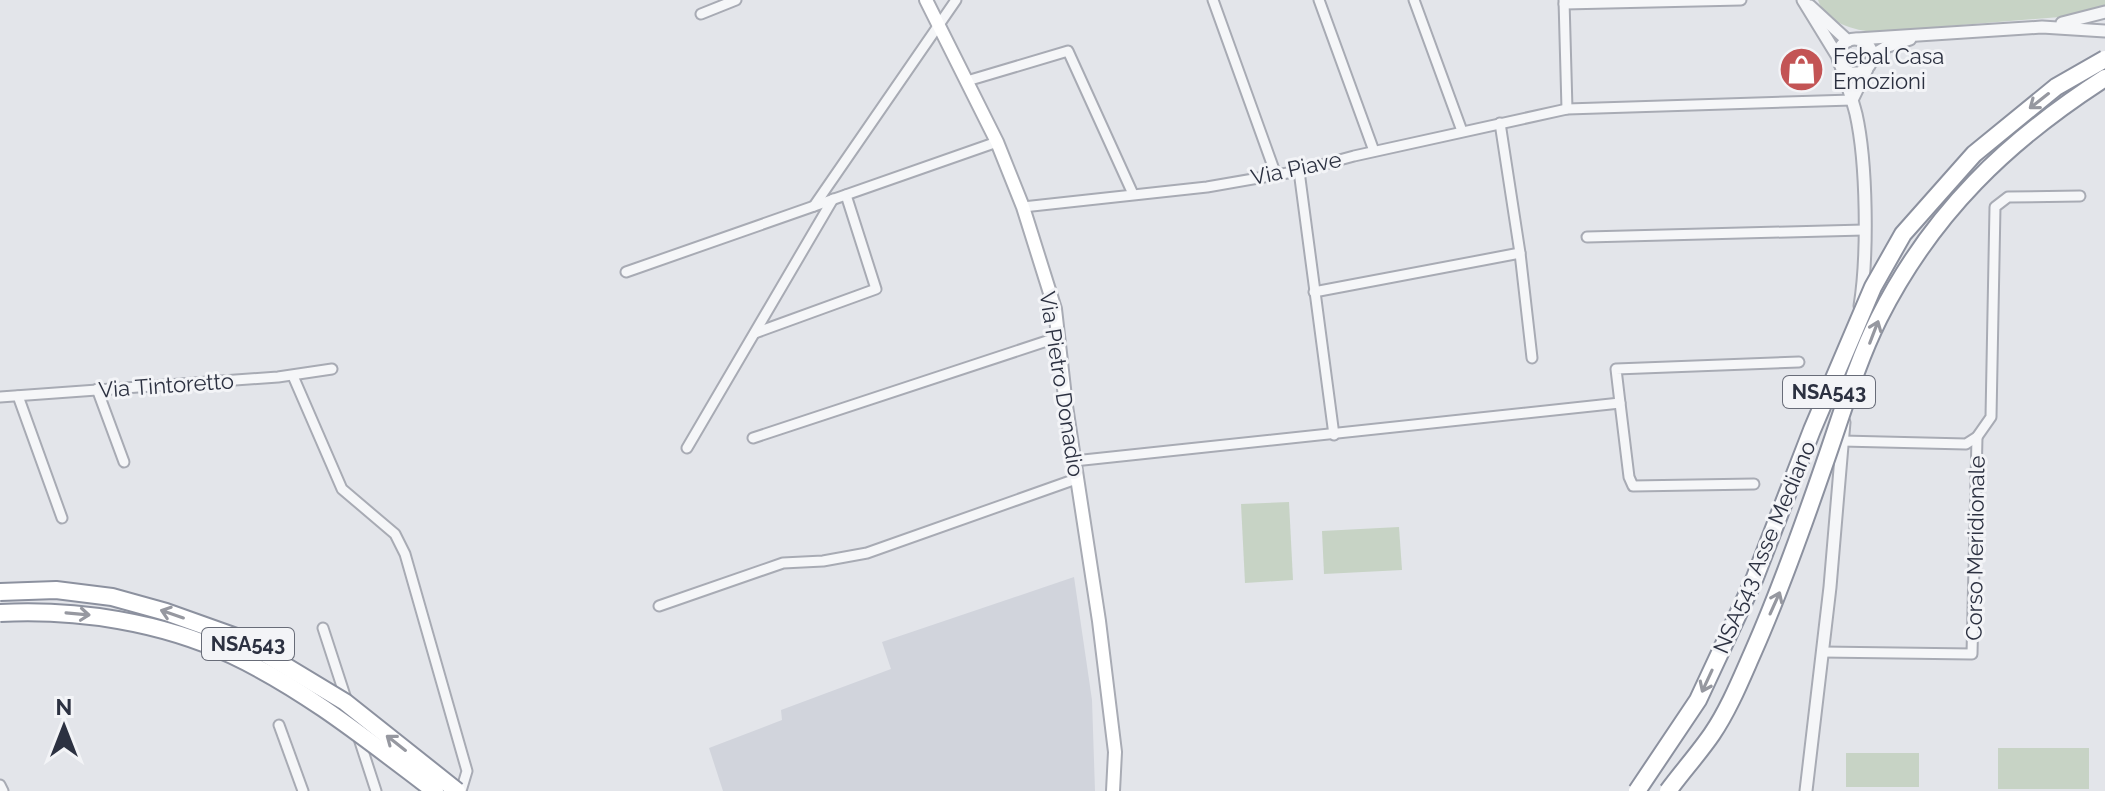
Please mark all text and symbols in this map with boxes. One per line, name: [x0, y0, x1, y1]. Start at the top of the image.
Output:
place label: Febal Casa Emozioni: [1833, 43, 1944, 94]
shop icon: Febal Casa Emozioni: [1778, 45, 1826, 93]
one-way arrow: [2029, 92, 2050, 109]
street label: Via Piave: [1248, 146, 1344, 190]
street label: Via Pietro Donadio: [1035, 289, 1089, 479]
one-way arrow: [1867, 320, 1882, 345]
street label: Via Tintoretto: [97, 367, 235, 403]
road number: NSA543: [1783, 376, 1875, 408]
street label: NSA543 Asse Mediano: [1707, 437, 1821, 657]
street label: Corso Meridionale: [1960, 455, 1990, 641]
one-way arrow: [1768, 591, 1783, 615]
one-way arrow: [160, 606, 185, 620]
one-way arrow: [64, 607, 91, 622]
road number: NSA543: [202, 628, 294, 660]
one-way arrow: [1699, 669, 1714, 693]
north arrow: [24, 687, 104, 767]
text: N: [56, 694, 72, 720]
one-way arrow: [386, 734, 407, 751]

